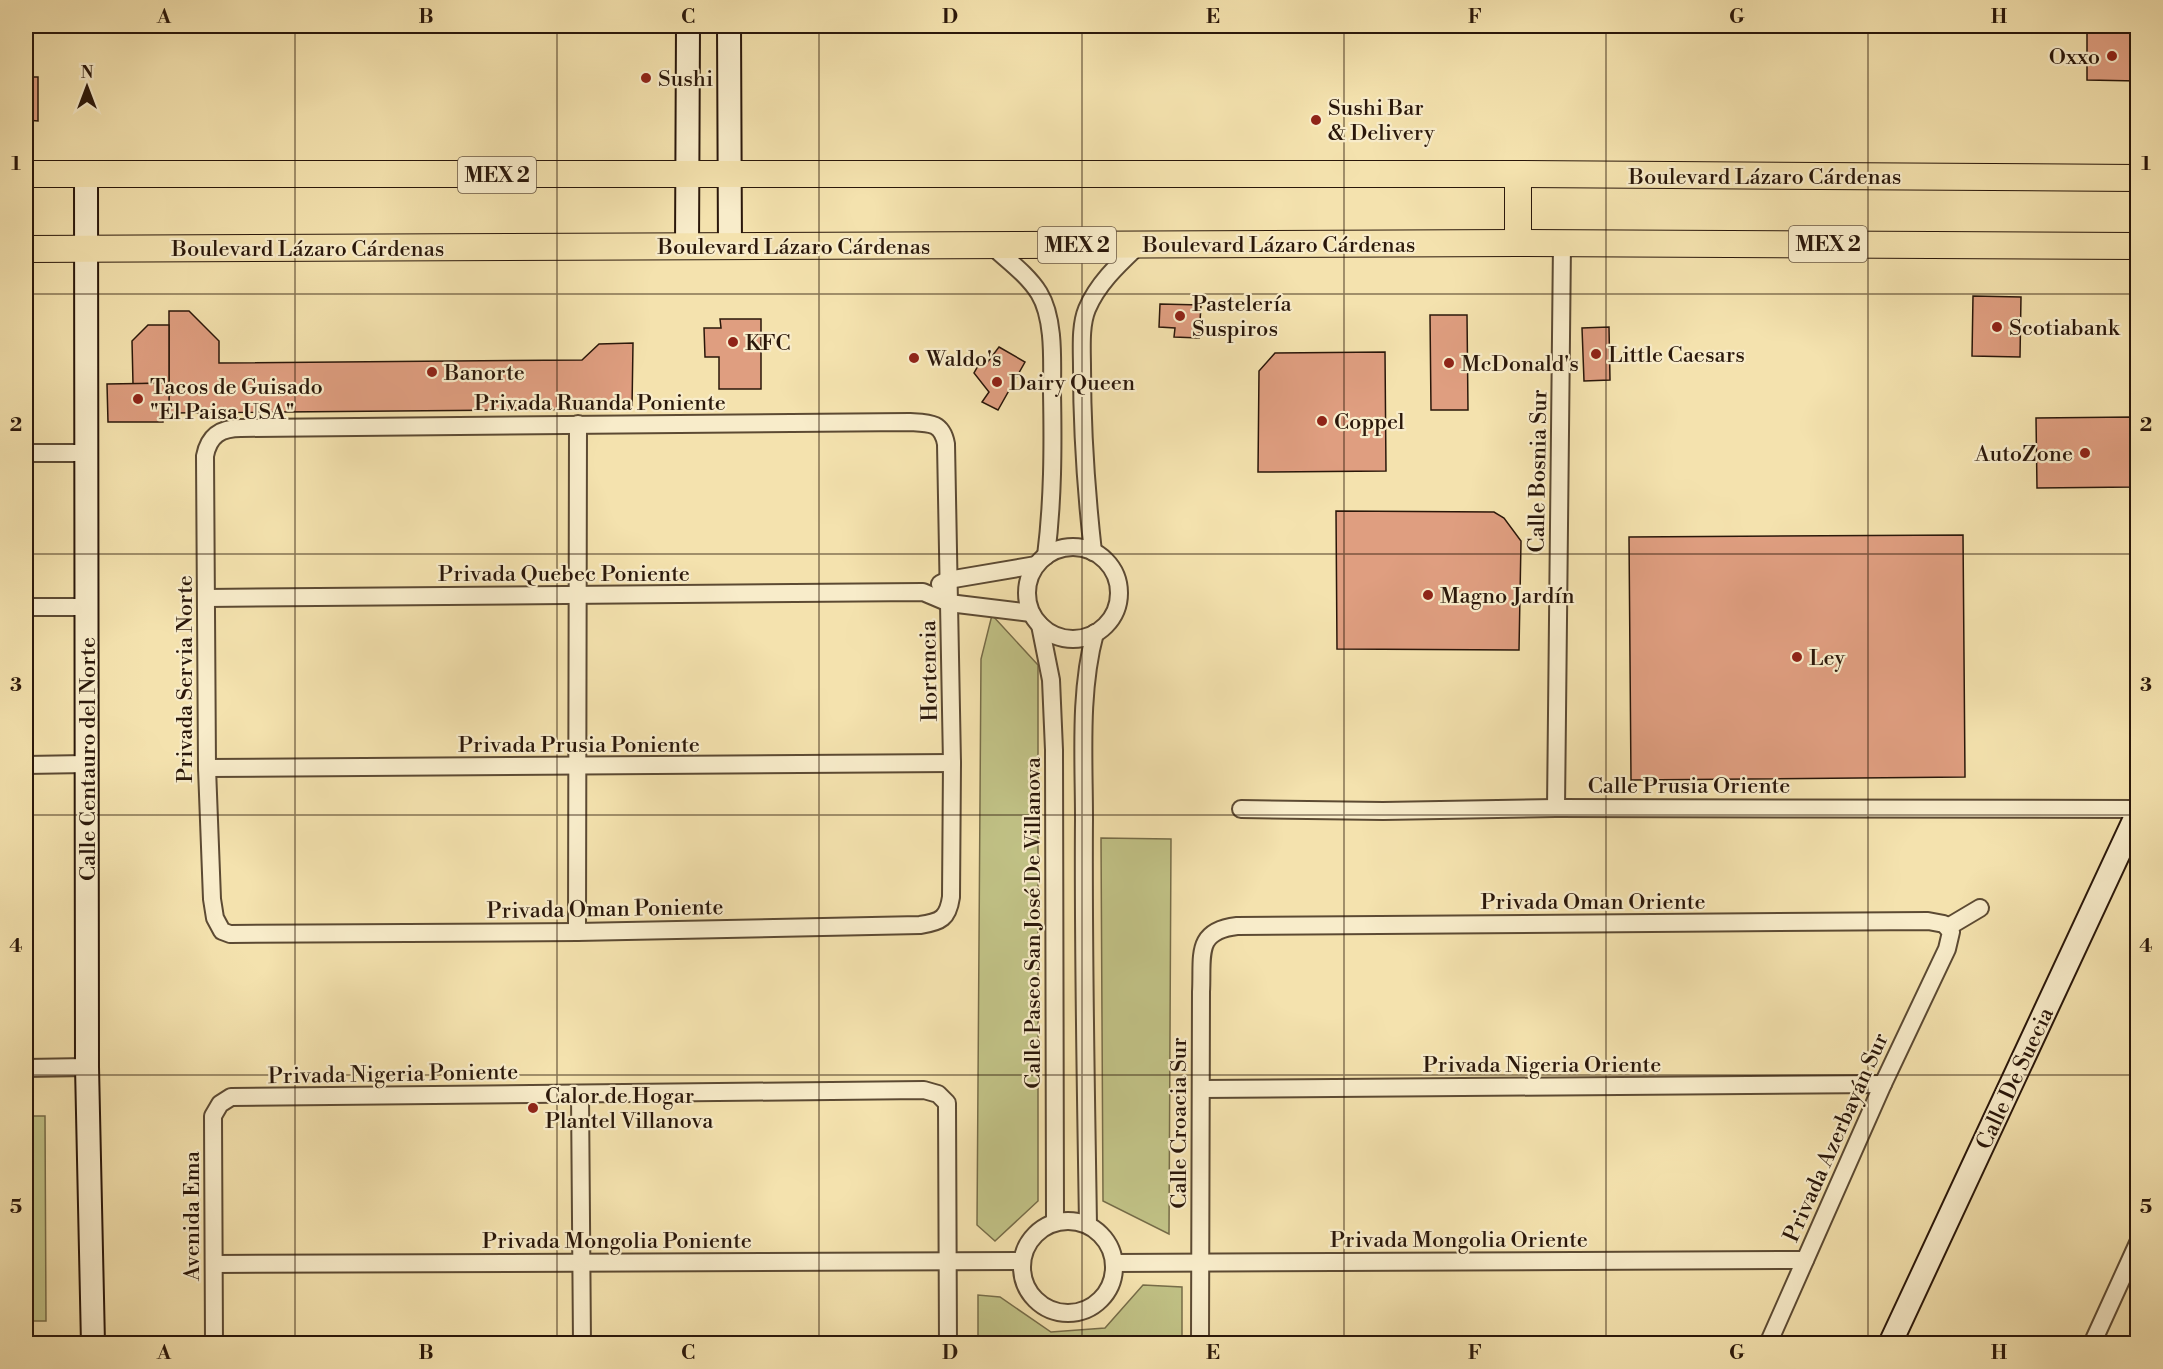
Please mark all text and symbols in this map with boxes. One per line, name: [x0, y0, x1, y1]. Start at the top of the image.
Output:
text: A: [156, 5, 172, 30]
text: B: [418, 5, 434, 30]
text: C: [681, 5, 695, 30]
text: D: [942, 5, 958, 30]
text: E: [1206, 5, 1220, 30]
text: F: [1468, 5, 1482, 30]
text: G: [1729, 5, 1745, 30]
text: H: [1991, 5, 2008, 30]
place label: Oxxo: [2049, 44, 2100, 71]
marker: Oxxo: [2105, 49, 2119, 63]
north arrow: [57, 57, 117, 117]
text: N: [81, 63, 94, 83]
place label: Sushi: [658, 66, 713, 93]
marker: Sushi: [639, 71, 653, 85]
place label: Sushi Bar & Delivery: [1328, 95, 1435, 147]
marker: Sushi Bar & Delivery: [1309, 113, 1323, 127]
text: 1: [11, 152, 21, 177]
text: 1: [2141, 152, 2151, 177]
road number: MEX 2: [458, 157, 536, 193]
street label: Boulevard Lázaro Cárdenas: [1628, 164, 1901, 191]
road number: MEX 2: [1789, 226, 1867, 262]
road number: MEX 2: [1038, 227, 1116, 263]
street label: Boulevard Lázaro Cárdenas: [1142, 232, 1415, 259]
street label: Boulevard Lázaro Cárdenas: [657, 234, 930, 261]
street label: Boulevard Lázaro Cárdenas: [171, 236, 444, 263]
place label: Pastelería Suspiros: [1192, 291, 1292, 343]
marker: Pastelería Suspiros: [1173, 309, 1187, 323]
place label: Scotiabank: [2009, 315, 2121, 342]
marker: Scotiabank: [1990, 320, 2004, 334]
place label: KFC: [745, 330, 791, 357]
marker: KFC: [726, 335, 740, 349]
place label: Little Caesars: [1608, 342, 1745, 369]
place label: Waldo's: [925, 346, 1002, 373]
marker: Little Caesars: [1589, 347, 1603, 361]
marker: Waldo's: [907, 351, 921, 365]
place label: McDonald's: [1461, 351, 1579, 378]
marker: McDonald's: [1442, 356, 1456, 370]
place label: Banorte: [443, 360, 525, 387]
marker: Banorte: [425, 365, 439, 379]
place label: Dairy Queen: [1009, 370, 1135, 397]
place label: Tacos de Guisado "El Paisa USA": [150, 374, 323, 426]
marker: Dairy Queen: [990, 375, 1004, 389]
street label: Calle Bosnia Sur: [1524, 389, 1553, 553]
street label: Privada Ruanda Poniente: [474, 390, 726, 417]
marker: Tacos de Guisado "El Paisa USA": [131, 392, 145, 406]
place label: Coppel: [1334, 409, 1405, 436]
text: 2: [10, 413, 22, 438]
text: 2: [2140, 413, 2152, 438]
marker: Coppel: [1315, 414, 1329, 428]
place label: AutoZone: [1974, 441, 2073, 468]
marker: AutoZone: [2078, 446, 2092, 460]
street label: Privada Quebec Poniente: [438, 561, 690, 588]
street label: Privada Servia Norte: [172, 575, 199, 783]
place label: Magno Jardín: [1440, 583, 1575, 610]
marker: Magno Jardín: [1421, 588, 1435, 602]
street label: Hortencia: [915, 619, 944, 722]
street label: Calle Centauro del Norte: [75, 637, 102, 881]
place label: Ley: [1809, 645, 1846, 672]
marker: Ley: [1790, 650, 1804, 664]
text: 3: [10, 673, 22, 698]
text: 3: [2140, 673, 2152, 698]
street label: Privada Prusia Poniente: [458, 732, 700, 759]
street label: Calle Paseo San José De Villanova: [1020, 756, 1047, 1089]
street label: Calle Prusia Oriente: [1588, 773, 1790, 800]
street label: Privada Oman Oriente: [1480, 889, 1706, 916]
street label: Privada Oman Poniente: [486, 894, 724, 925]
text: 4: [9, 934, 23, 959]
text: 4: [2139, 934, 2153, 959]
street label: Calle De Suecia: [1971, 1003, 2060, 1154]
street label: Privada Azerbayán Sur: [1778, 1029, 1895, 1246]
street label: Calle Croacia Sur: [1166, 1037, 1193, 1209]
street label: Privada Nigeria Oriente: [1423, 1052, 1661, 1079]
street label: Privada Nigeria Poniente: [268, 1059, 518, 1090]
place label: Calor de Hogar Plantel Villanova: [545, 1083, 714, 1135]
marker: Calor de Hogar Plantel Villanova: [526, 1101, 540, 1115]
street label: Avenida Ema: [179, 1150, 206, 1282]
text: 5: [10, 1195, 22, 1220]
text: 5: [2140, 1195, 2152, 1220]
street label: Privada Mongolia Oriente: [1330, 1227, 1588, 1254]
street label: Privada Mongolia Poniente: [482, 1228, 752, 1255]
text: A: [156, 1341, 172, 1366]
text: B: [418, 1341, 434, 1366]
text: C: [681, 1341, 695, 1366]
text: D: [942, 1341, 958, 1366]
text: E: [1206, 1341, 1220, 1366]
text: F: [1468, 1341, 1482, 1366]
text: G: [1729, 1341, 1745, 1366]
text: H: [1991, 1341, 2008, 1366]

